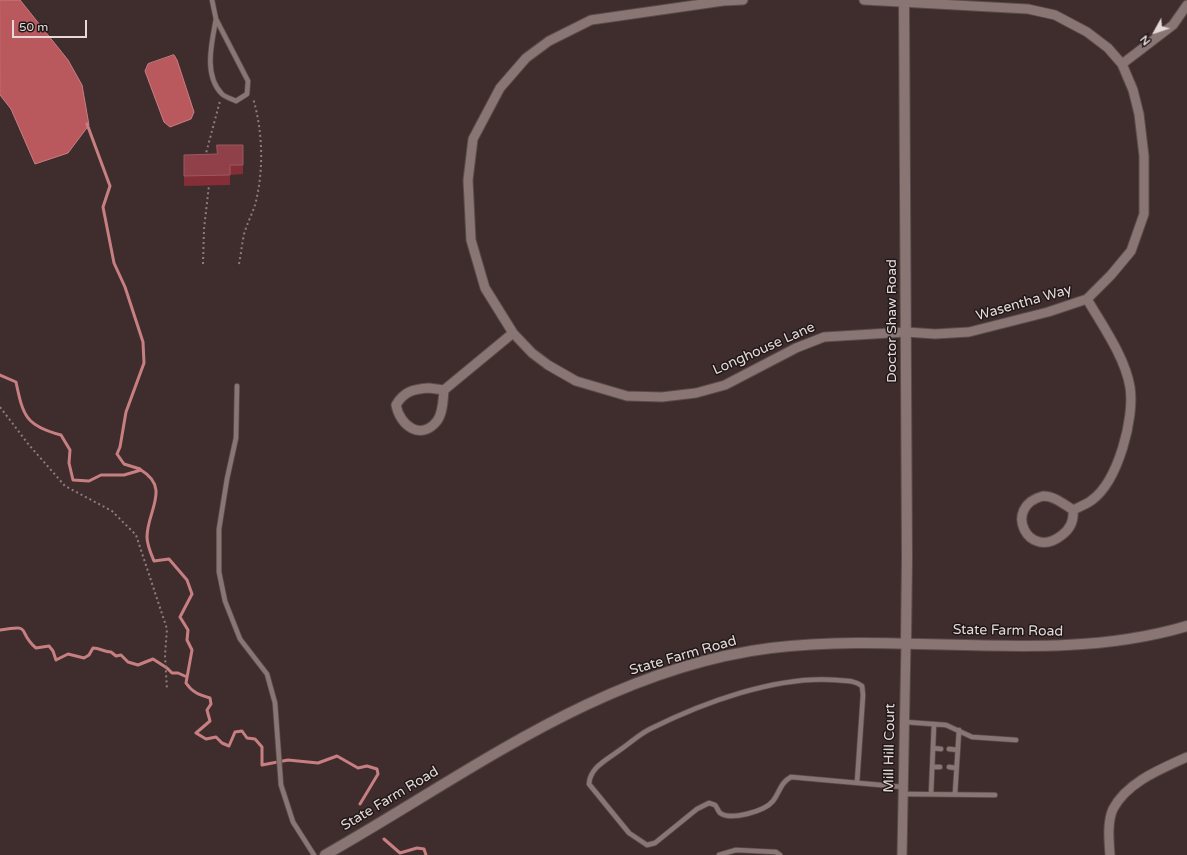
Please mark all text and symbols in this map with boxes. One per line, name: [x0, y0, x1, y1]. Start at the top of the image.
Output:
scale bar: [14, 12, 89, 38]
north arrow: [1135, 12, 1175, 52]
text: 50 m: [19, 20, 48, 34]
text: N: [1138, 32, 1153, 48]
street label: Doctor Shaw Road: [884, 259, 900, 383]
street label: Wasentha Way: [974, 281, 1074, 325]
street label: Longhouse Lane: [710, 319, 818, 379]
street label: State Farm Road: [953, 622, 1063, 640]
street label: State Farm Road: [628, 633, 738, 679]
street label: Mill Hill Court: [881, 703, 899, 793]
street label: State Farm Road: [338, 763, 442, 835]

